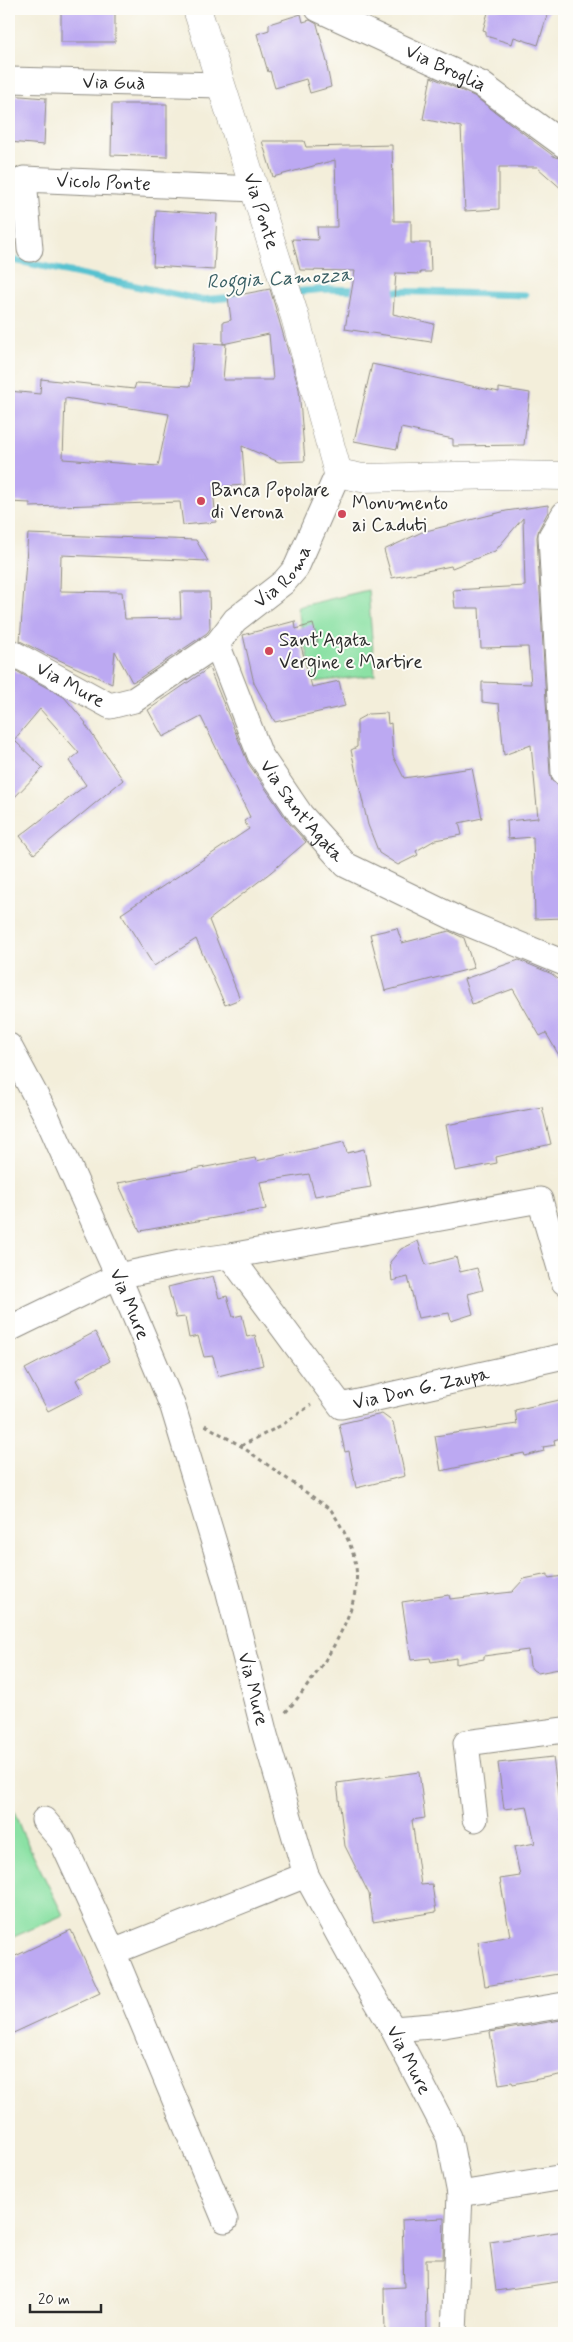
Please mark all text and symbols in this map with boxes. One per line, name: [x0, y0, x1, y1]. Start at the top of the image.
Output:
street label: Via Broglia: [401, 38, 493, 97]
street label: Via Guà: [82, 69, 146, 96]
street label: Vicolo Ponte: [56, 168, 151, 197]
street label: Via Ponte: [237, 170, 285, 252]
water label: Roggia Camozza: [206, 262, 353, 298]
place label: Banca Popolare di Verona: [211, 478, 329, 525]
place label: Monumento ai Caduti: [352, 491, 448, 538]
marker: Banca Popolare di Verona: [195, 495, 207, 507]
marker: Monumento ai Caduti: [336, 508, 348, 520]
street label: Via Roma: [248, 542, 317, 614]
place label: Sant'Agata Vergine e Martire: [279, 628, 423, 677]
marker: Sant'Agata Vergine e Martire: [263, 645, 275, 657]
street label: Via Mure: [32, 656, 109, 713]
street label: Via Sant'Agata: [254, 755, 350, 868]
street label: Via Mure: [104, 1264, 156, 1343]
street label: Via Don G. Zaupa: [350, 1361, 492, 1415]
street label: Via Mure: [232, 1650, 275, 1728]
street label: Via Mure: [381, 2021, 437, 2099]
scale bar: [30, 2282, 101, 2314]
text: 20 m: [38, 2290, 70, 2310]

